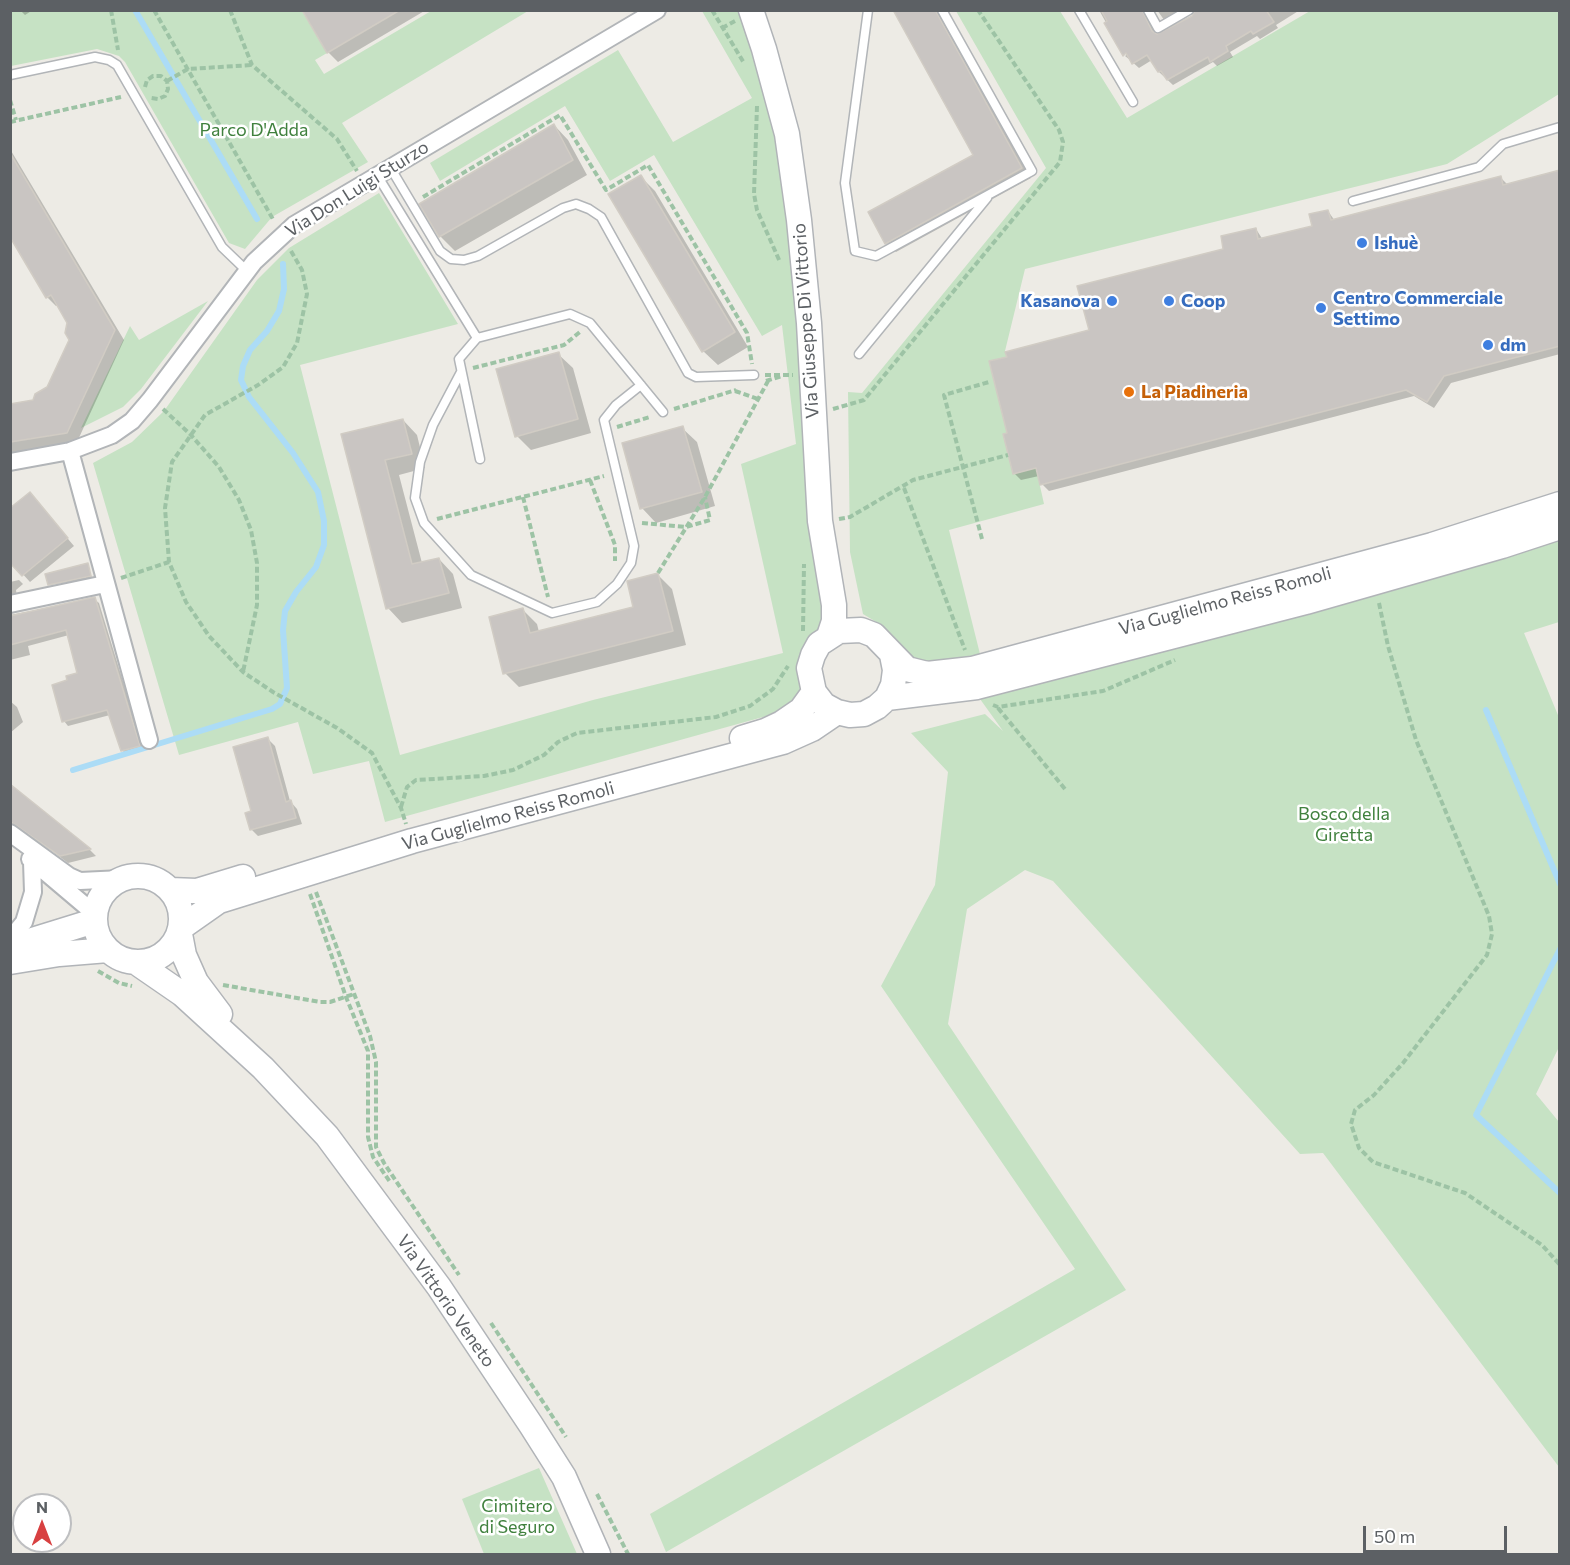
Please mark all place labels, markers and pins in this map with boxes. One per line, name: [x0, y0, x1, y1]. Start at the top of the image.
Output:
place label: Ishuè: [1374, 232, 1418, 254]
marker: Ishuè: [1355, 236, 1369, 250]
place label: Centro Commerciale Settimo: [1333, 287, 1503, 330]
place label: Kasanova: [1020, 290, 1100, 312]
place label: Coop: [1181, 290, 1225, 312]
marker: Kasanova: [1105, 294, 1119, 308]
marker: Coop: [1162, 294, 1176, 308]
marker: Centro Commerciale Settimo: [1314, 301, 1328, 315]
place label: dm: [1500, 334, 1526, 356]
marker: dm: [1481, 338, 1495, 352]
place label: La Piadineria: [1141, 381, 1248, 403]
marker: La Piadineria: [1122, 385, 1136, 399]

